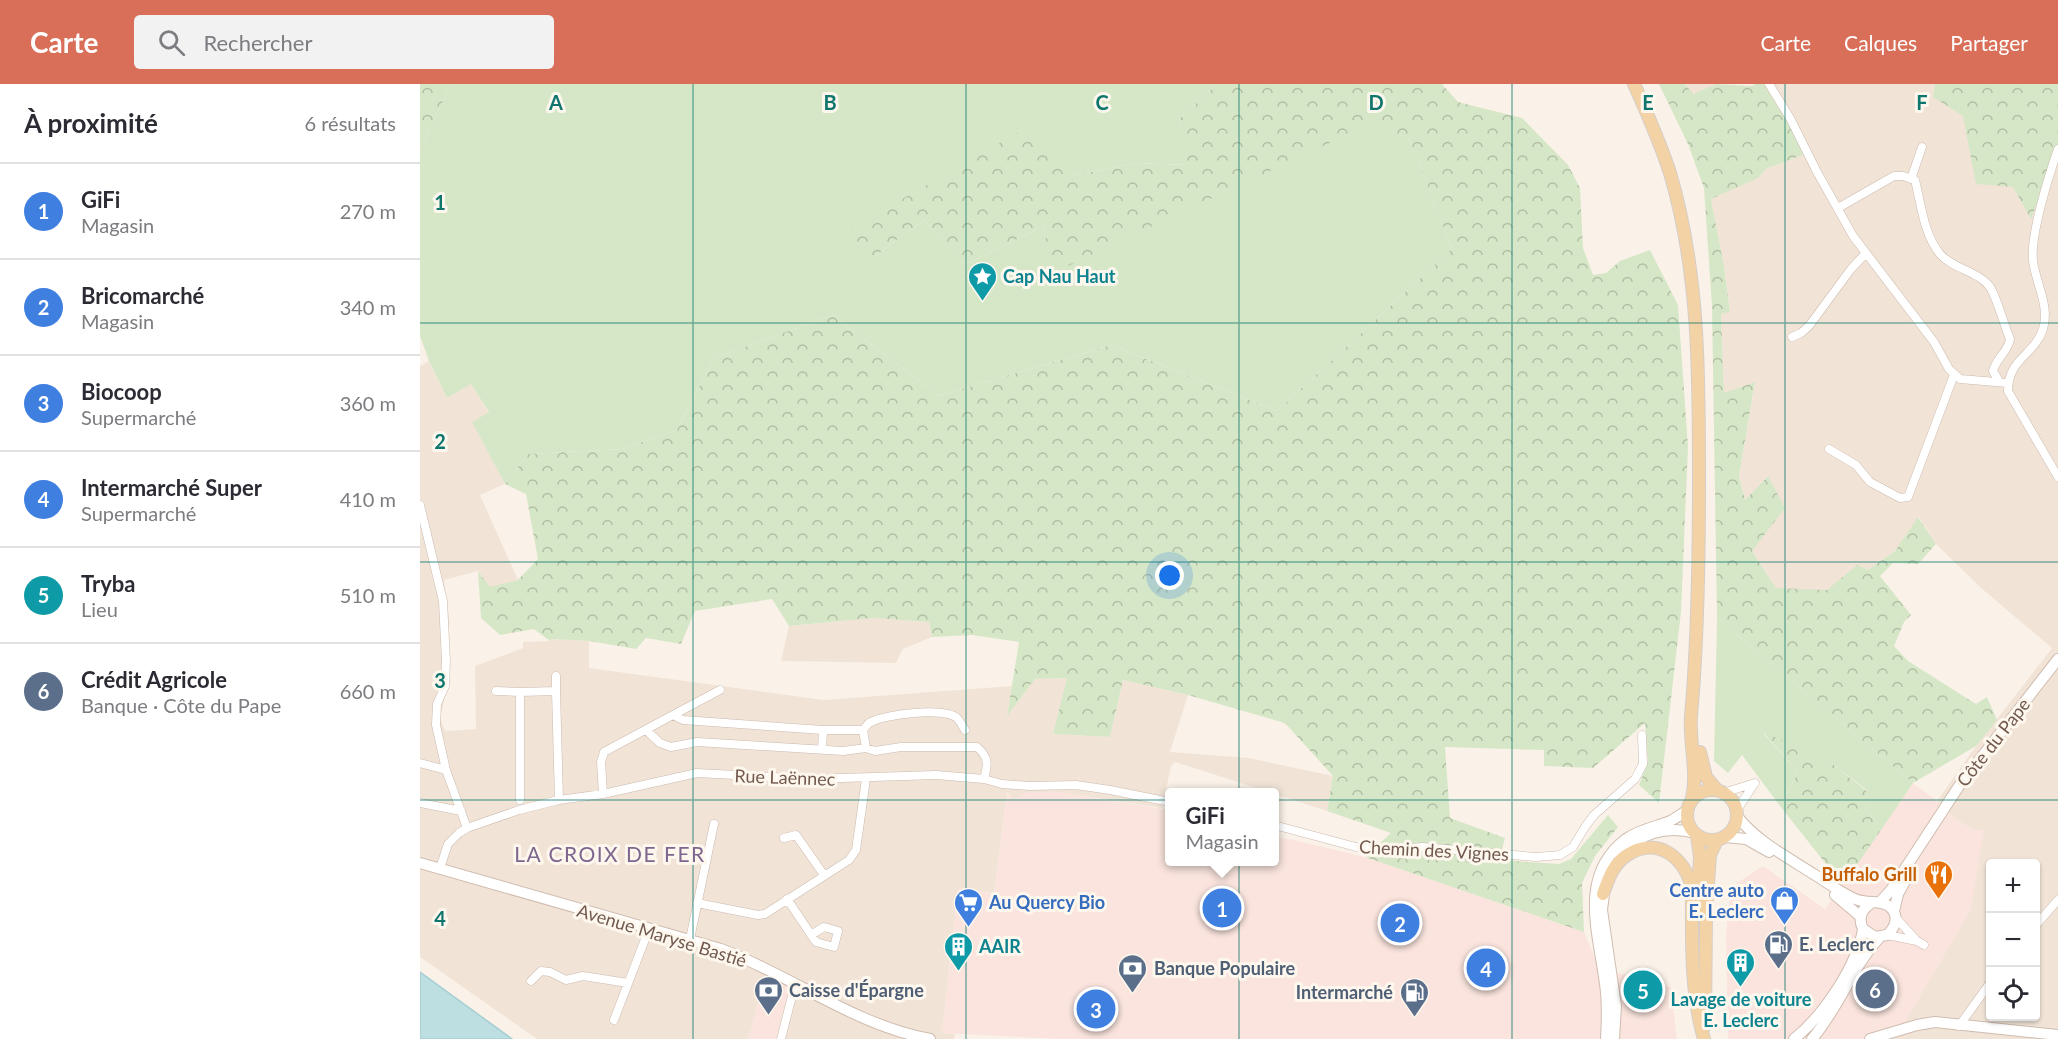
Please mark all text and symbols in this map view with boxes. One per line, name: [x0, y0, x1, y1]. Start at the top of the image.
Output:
search box: [134, 15, 554, 69]
text: Carte: [30, 25, 98, 59]
icon: search: [155, 26, 188, 59]
text: Rechercher: [203, 29, 312, 56]
text: Carte: [1760, 30, 1811, 55]
text: Calques: [1844, 30, 1917, 55]
text: Partager: [1950, 30, 2028, 55]
text: A: [548, 90, 563, 114]
text: B: [823, 90, 837, 114]
text: C: [1095, 90, 1109, 114]
text: D: [1368, 90, 1384, 114]
text: E: [1642, 90, 1654, 114]
text: F: [1916, 90, 1928, 114]
text: À proximité: [24, 107, 158, 139]
text: 6 résultats: [305, 111, 396, 135]
text: GiFi: [81, 186, 120, 213]
text: 1: [434, 190, 446, 214]
text: 1: [38, 199, 49, 223]
text: 270 m: [340, 199, 396, 223]
text: Magasin: [81, 213, 154, 237]
place icon: Cap Nau Haut: [966, 260, 998, 302]
place label: Cap Nau Haut: [1003, 265, 1116, 287]
text: Bricomarché: [81, 282, 204, 309]
text: 2: [38, 295, 49, 319]
text: 340 m: [340, 295, 396, 319]
text: Magasin: [81, 309, 154, 333]
text: Biocoop: [81, 378, 162, 405]
text: 3: [38, 391, 49, 415]
text: 360 m: [340, 391, 396, 415]
text: Supermarché: [81, 405, 196, 429]
text: 2: [434, 429, 446, 453]
text: Intermarché Super: [81, 474, 262, 501]
text: 4: [38, 487, 49, 511]
text: 410 m: [340, 487, 396, 511]
text: Supermarché: [81, 501, 196, 525]
your location: [1155, 561, 1184, 590]
text: Tryba: [81, 570, 135, 597]
text: 5: [38, 583, 49, 607]
text: 510 m: [340, 583, 396, 607]
text: Lieu: [81, 597, 118, 621]
text: Crédit Agricole: [81, 666, 227, 693]
text: 3: [434, 668, 446, 692]
text: 6: [38, 679, 49, 703]
text: 660 m: [340, 679, 396, 703]
text: Banque · Côte du Pape: [81, 693, 281, 717]
street label: Côte du Pape: [1952, 693, 2034, 791]
street label: Rue Laënnec: [734, 764, 836, 790]
popup: [1165, 788, 1279, 866]
text: GiFi: [1185, 802, 1225, 829]
text: Magasin: [1185, 829, 1259, 853]
street label: Chemin des Vignes: [1359, 835, 1510, 865]
district label: LA CROIX DE FER: [514, 841, 706, 866]
restaurant icon: Buffalo Grill: [1922, 858, 1954, 900]
map controls: [1986, 859, 2040, 1021]
button: +: [1986, 859, 2040, 913]
place label: Buffalo Grill: [1821, 863, 1917, 885]
place label: Centre auto E. Leclerc: [1669, 879, 1764, 922]
shop icon: Centre auto E. Leclerc: [1769, 884, 1801, 926]
supermarket icon: Au Quercy Bio: [952, 886, 984, 928]
pin: 1: [1202, 886, 1242, 930]
place label: Au Quercy Bio: [988, 891, 1105, 913]
street label: Avenue Maryse Bastié: [575, 899, 749, 971]
pin: 2: [1380, 900, 1420, 946]
text: 4: [434, 906, 446, 930]
button: −: [1986, 913, 2040, 967]
fuel station icon: E. Leclerc: [1762, 928, 1794, 970]
building icon: AAIR: [942, 930, 974, 972]
place label: E. Leclerc: [1799, 933, 1875, 955]
place label: AAIR: [978, 935, 1021, 957]
pin: 4: [1466, 946, 1506, 990]
building icon: Lavage de voiture E. Leclerc: [1725, 946, 1757, 988]
bank icon: Banque Populaire: [1117, 952, 1149, 994]
place label: Banque Populaire: [1154, 957, 1295, 979]
pin: 6: [1856, 966, 1894, 1012]
button: locate: [1986, 967, 2040, 1021]
pin: 5: [1624, 968, 1662, 1012]
bank icon: Caisse d'Épargne: [752, 974, 784, 1016]
fuel station icon: Intermarché: [1398, 976, 1430, 1018]
place label: Caisse d'Épargne: [789, 979, 924, 1001]
place label: Intermarché: [1296, 981, 1393, 1003]
pin: 3: [1076, 986, 1116, 1032]
place label: Lavage de voiture E. Leclerc: [1671, 988, 1812, 1031]

